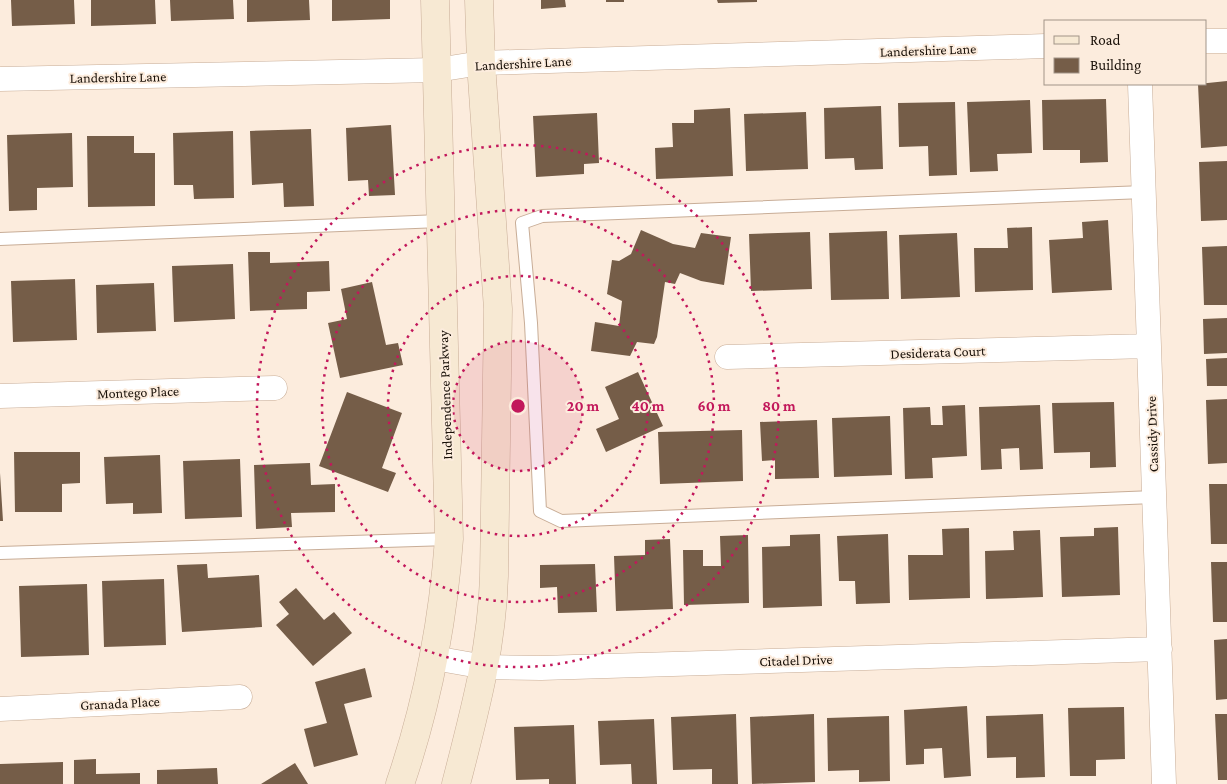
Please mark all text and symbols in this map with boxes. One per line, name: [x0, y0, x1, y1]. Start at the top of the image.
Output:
legend: [1044, 20, 1207, 85]
text: Road: [1090, 32, 1121, 48]
street label: Landershire Lane: [879, 40, 977, 60]
street label: Landershire Lane: [474, 52, 572, 74]
text: Building: [1090, 57, 1141, 74]
street label: Landershire Lane: [70, 68, 166, 86]
street label: Independence Parkway: [435, 329, 455, 460]
street label: Desiderata Court: [890, 342, 986, 362]
street label: Montego Place: [97, 383, 179, 401]
street label: Cassidy Drive: [1143, 396, 1161, 472]
centre of rings: [509, 397, 527, 415]
text: 20 m: [567, 398, 599, 414]
text: 40 m: [632, 398, 665, 414]
text: 60 m: [698, 398, 731, 414]
text: 80 m: [762, 398, 796, 414]
street label: Citadel Drive: [759, 651, 833, 669]
street label: Granada Place: [80, 693, 160, 713]

